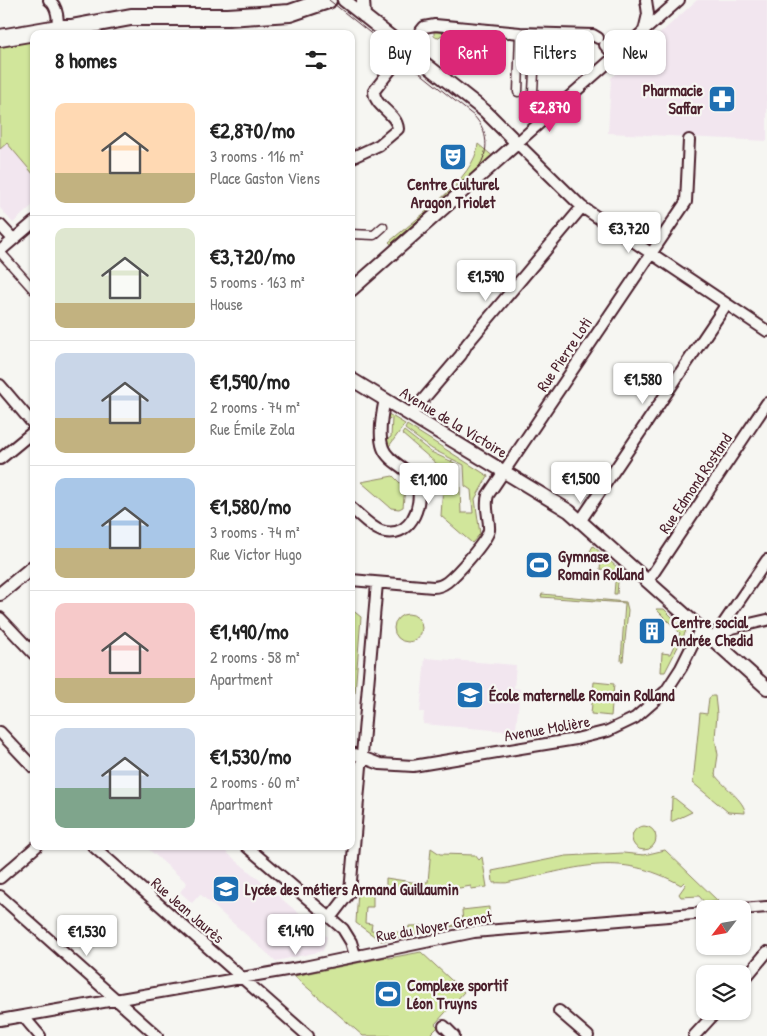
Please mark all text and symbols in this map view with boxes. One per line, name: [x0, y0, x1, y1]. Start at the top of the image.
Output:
chip: Buy: [370, 30, 430, 75]
chip: Rent: [440, 30, 506, 75]
chip: Filters: [516, 30, 594, 75]
chip: New: [604, 30, 666, 75]
text: 8 homes: [55, 46, 117, 75]
icon: filters: [302, 46, 330, 74]
place label: Pharmacie Saffar: [643, 79, 704, 119]
pharmacy icon: Pharmacie Saffar: [707, 84, 737, 114]
pin: €2,870: [509, 90, 591, 133]
text: €2,870: [530, 96, 570, 118]
text: €2,870/mo: [210, 116, 295, 145]
icon: home: [95, 123, 155, 183]
theatre icon: Centre Culturel Aragon Triolet: [438, 142, 468, 172]
text: 3 rooms · 116 m²: [210, 145, 304, 167]
text: Place Gaston Viens: [210, 167, 320, 189]
place label: Centre Culturel Aragon Triolet: [407, 173, 500, 214]
pin: €3,720: [588, 212, 670, 254]
text: €3,720: [609, 217, 649, 239]
text: €3,720/mo: [210, 242, 295, 271]
icon: home: [95, 248, 155, 308]
pin: €1,590: [445, 260, 527, 302]
text: €1,590: [468, 265, 504, 287]
text: 5 rooms · 163 m²: [210, 271, 305, 293]
text: House: [210, 293, 243, 315]
street label: Rue Pierre Loti: [531, 313, 597, 395]
pin: €1,580: [602, 362, 684, 405]
text: €1,590/mo: [210, 367, 290, 396]
text: €1,580: [624, 368, 662, 390]
icon: home: [95, 373, 155, 433]
street label: Avenue de la Victoire: [396, 381, 512, 463]
text: 2 rooms · 74 m²: [210, 396, 300, 418]
text: Rue Émile Zola: [210, 418, 295, 440]
street label: Rue Edmond Rostand: [653, 429, 737, 537]
pin: €1,100: [388, 462, 470, 505]
pin: €1,500: [540, 462, 622, 504]
text: €1,500: [562, 467, 600, 489]
text: €1,100: [411, 468, 447, 490]
text: €1,580/mo: [210, 492, 291, 521]
icon: home: [95, 498, 155, 558]
text: 3 rooms · 74 m²: [210, 521, 300, 543]
text: Rue Victor Hugo: [210, 543, 302, 565]
place label: Gymnase Romain Rolland: [558, 545, 644, 585]
sports icon: Gymnase Romain Rolland: [524, 550, 554, 580]
place label: Centre social Andrée Chedid: [671, 611, 754, 651]
building icon: Centre social Andrée Chedid: [637, 616, 667, 646]
text: €1,490/mo: [210, 617, 289, 646]
icon: home: [95, 623, 155, 683]
text: 2 rooms · 58 m²: [210, 646, 300, 668]
text: Apartment: [210, 668, 273, 690]
school or university icon: École maternelle Romain Rolland: [455, 680, 485, 710]
place label: École maternelle Romain Rolland: [489, 684, 675, 706]
street label: Avenue Molière: [502, 710, 592, 746]
text: €1,530/mo: [210, 742, 291, 771]
icon: home: [95, 748, 155, 808]
text: 2 rooms · 60 m²: [210, 771, 300, 793]
text: Apartment: [210, 793, 273, 815]
street label: Rue Jean Jaurès: [147, 872, 229, 948]
school or university icon: Lycée des métiers Armand Guillaumin: [211, 874, 241, 904]
place label: Lycée des métiers Armand Guillaumin: [245, 878, 459, 901]
north arrow: [696, 900, 751, 955]
map controls: [696, 900, 751, 1020]
street label: Rue du Noyer Grenot: [374, 905, 494, 947]
pin: €1,530: [46, 914, 128, 957]
pin: €1,490: [255, 914, 337, 956]
text: €1,490: [278, 919, 314, 941]
text: €1,530: [68, 920, 106, 942]
button: layers: [696, 965, 751, 1020]
place label: Complexe sportif Léon Truyns: [407, 974, 508, 1015]
sports icon: Complexe sportif Léon Truyns: [373, 979, 403, 1009]

